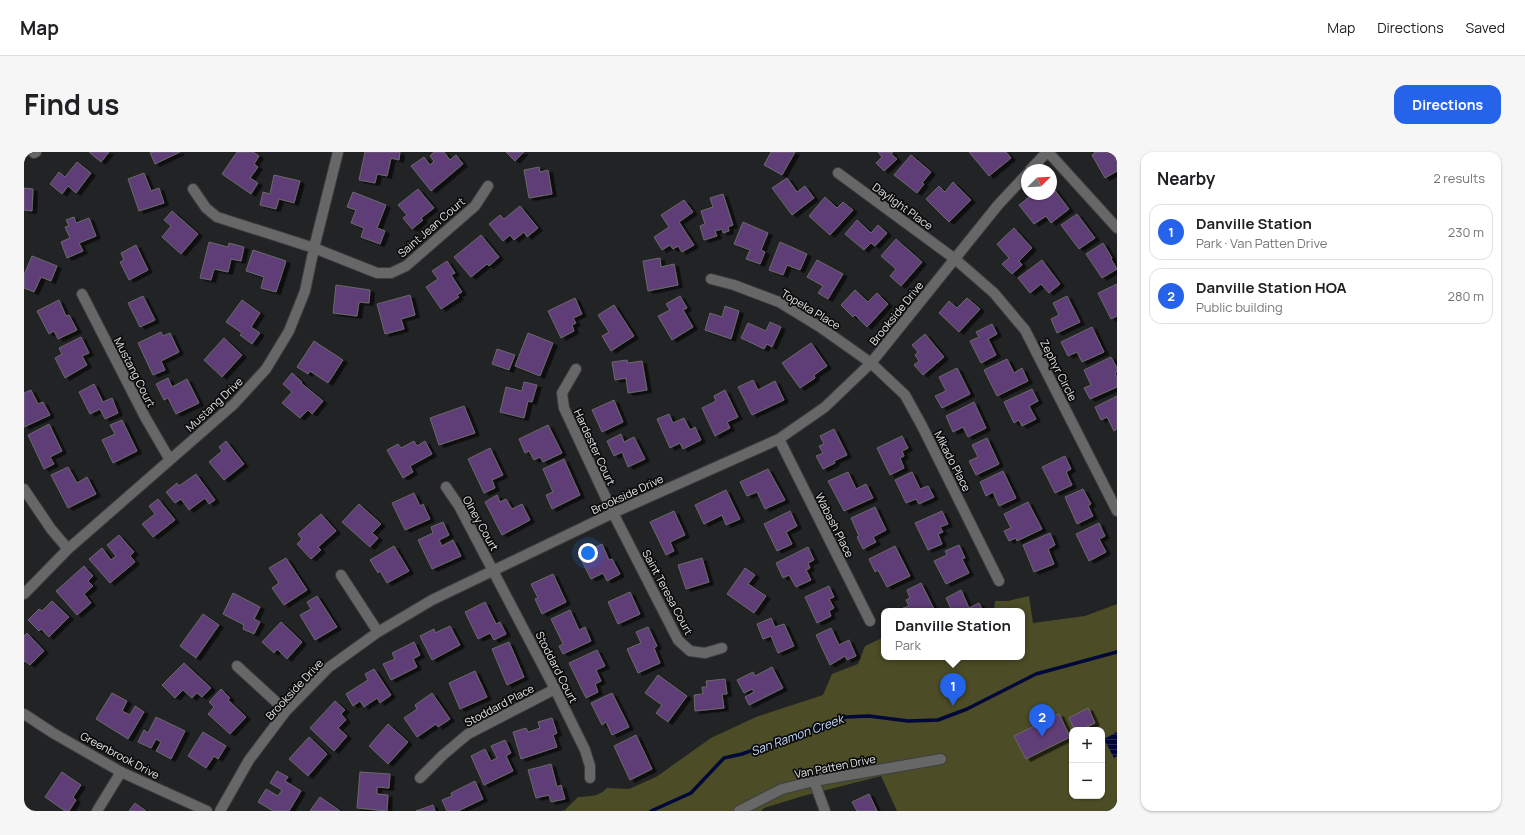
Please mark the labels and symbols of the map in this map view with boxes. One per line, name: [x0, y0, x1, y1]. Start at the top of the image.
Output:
north arrow: [1021, 164, 1057, 200]
street label: Daylight Place: [870, 179, 937, 233]
street label: Saint Jean Court: [394, 194, 468, 260]
street label: Brookside Drive: [866, 277, 927, 348]
street label: Topeka Place: [779, 285, 844, 333]
street label: Mustang Court: [111, 334, 159, 410]
street label: Zephyr Circle: [1037, 337, 1081, 404]
street label: Mustang Drive: [182, 373, 246, 434]
street label: Hardester Court: [571, 407, 619, 487]
street label: Mikado Place: [931, 428, 975, 494]
street label: Brookside Drive: [588, 470, 666, 517]
street label: Wabash Place: [812, 490, 858, 560]
street label: Olney Court: [460, 493, 502, 553]
your location: [578, 543, 598, 563]
street label: Saint Teresa Court: [639, 547, 697, 637]
street label: Stoddard Court: [533, 629, 581, 705]
street label: Brookside Drive: [262, 655, 327, 723]
pin: 1: [940, 673, 966, 706]
street label: Stoddard Place: [462, 680, 537, 730]
pin: 2: [1029, 704, 1055, 737]
water label: San Ramon Creek: [748, 710, 848, 760]
street label: Greenbrook Drive: [78, 728, 163, 782]
street label: Van Patten Drive: [793, 751, 877, 781]

